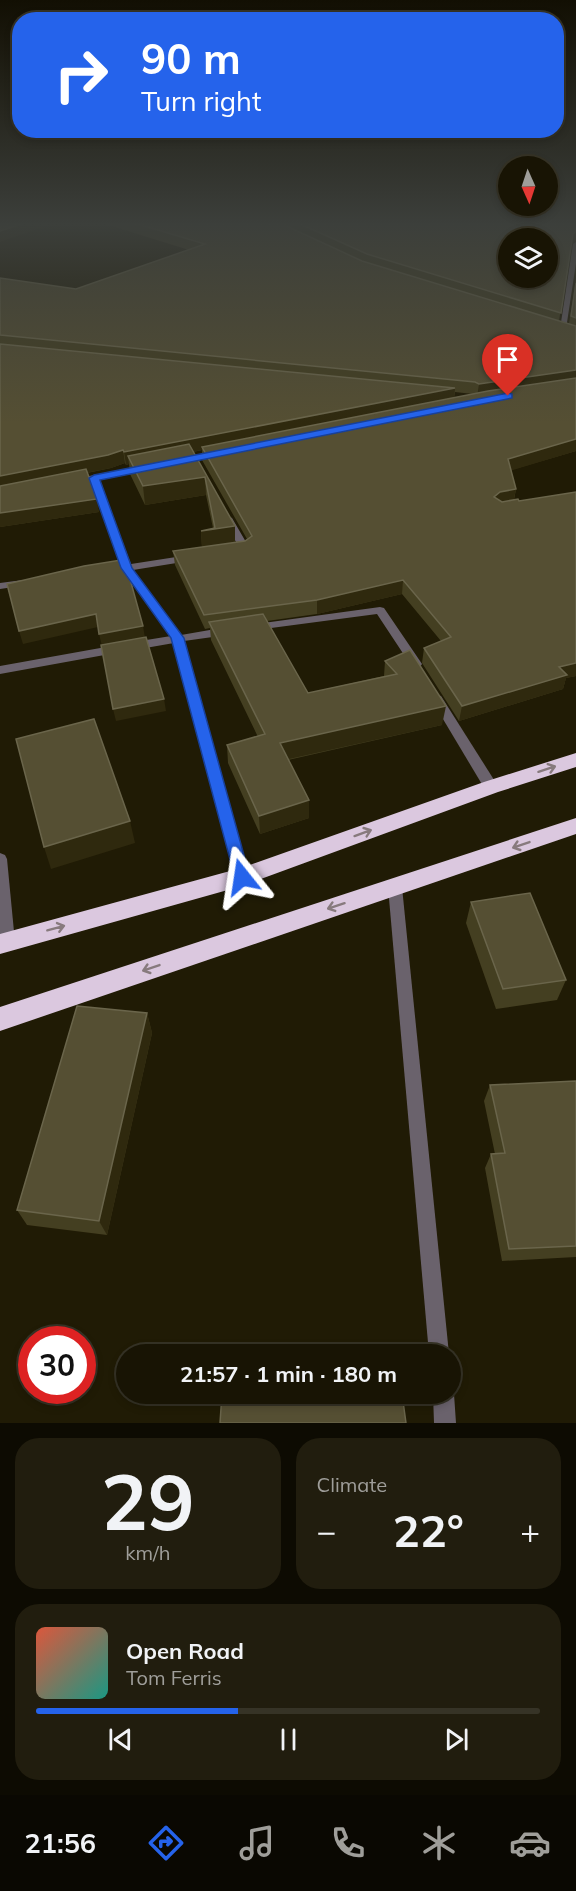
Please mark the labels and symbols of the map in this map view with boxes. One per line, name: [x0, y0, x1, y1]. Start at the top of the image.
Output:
north arrow: [498, 156, 558, 216]
pin: [482, 334, 533, 396]
one-way arrow: [537, 763, 556, 774]
one-way arrow: [353, 827, 372, 838]
one-way arrow: [512, 841, 531, 852]
position arrow: [210, 845, 274, 909]
one-way arrow: [327, 901, 346, 912]
one-way arrow: [46, 922, 65, 934]
one-way arrow: [142, 963, 161, 974]
speed limit sign: 30: [18, 1326, 96, 1404]

